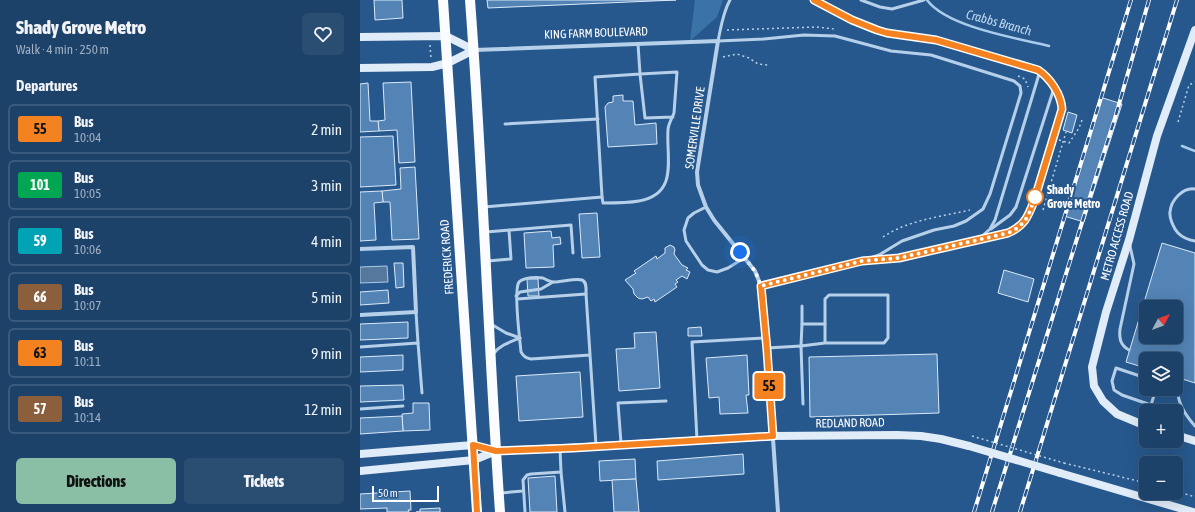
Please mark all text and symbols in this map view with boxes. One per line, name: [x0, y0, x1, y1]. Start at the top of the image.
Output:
water label: Crabbs Branch: [965, 7, 1034, 39]
button: heart: [302, 13, 344, 55]
text: Shady Grove Metro: [16, 16, 146, 38]
street label: KING FARM BOULEVARD: [544, 24, 648, 42]
text: Walk · 4 min · 250 m: [16, 42, 109, 57]
text: Departures: [16, 77, 78, 94]
street label: SOMERVILLE DRIVE: [682, 86, 708, 170]
text: Bus: [74, 113, 94, 130]
text: 55: [33, 121, 47, 137]
text: 2 min: [311, 121, 342, 138]
text: 10:04: [74, 130, 101, 145]
text: Bus: [74, 169, 94, 186]
text: 101: [30, 177, 50, 193]
text: 3 min: [311, 177, 342, 194]
place label: Shady Grove Metro: [1047, 183, 1101, 211]
text: 10:05: [74, 186, 101, 201]
marker: Shady Grove Metro: [1026, 188, 1044, 206]
street label: METRO ACCESS ROAD: [1098, 190, 1136, 282]
street label: FREDERICK ROAD: [437, 219, 457, 295]
text: Bus: [74, 225, 94, 242]
text: 59: [33, 233, 47, 249]
text: 4 min: [311, 233, 342, 250]
text: 10:06: [74, 242, 101, 257]
your location: [730, 242, 750, 262]
text: Bus: [74, 281, 94, 298]
text: 66: [33, 289, 47, 305]
text: 5 min: [311, 289, 342, 306]
text: 10:07: [74, 298, 101, 313]
north arrow: [1139, 300, 1183, 344]
map controls: [1139, 300, 1183, 500]
text: Bus: [74, 337, 94, 354]
text: 63: [33, 345, 47, 361]
text: 9 min: [311, 345, 342, 362]
button: layers: [1139, 352, 1183, 396]
text: 10:11: [74, 354, 101, 369]
line badge: 55: [751, 373, 787, 399]
text: 55: [762, 378, 776, 394]
text: Bus: [74, 393, 94, 410]
text: 57: [33, 401, 47, 417]
text: 12 min: [304, 401, 342, 418]
button: +: [1139, 404, 1183, 448]
text: 10:14: [74, 410, 101, 425]
street label: REDLAND ROAD: [815, 415, 885, 431]
button: −: [1139, 456, 1183, 500]
button: Directions: [16, 458, 176, 504]
button: Tickets: [184, 458, 344, 504]
scale bar: [372, 484, 439, 503]
text: 50 m: [378, 487, 398, 499]

